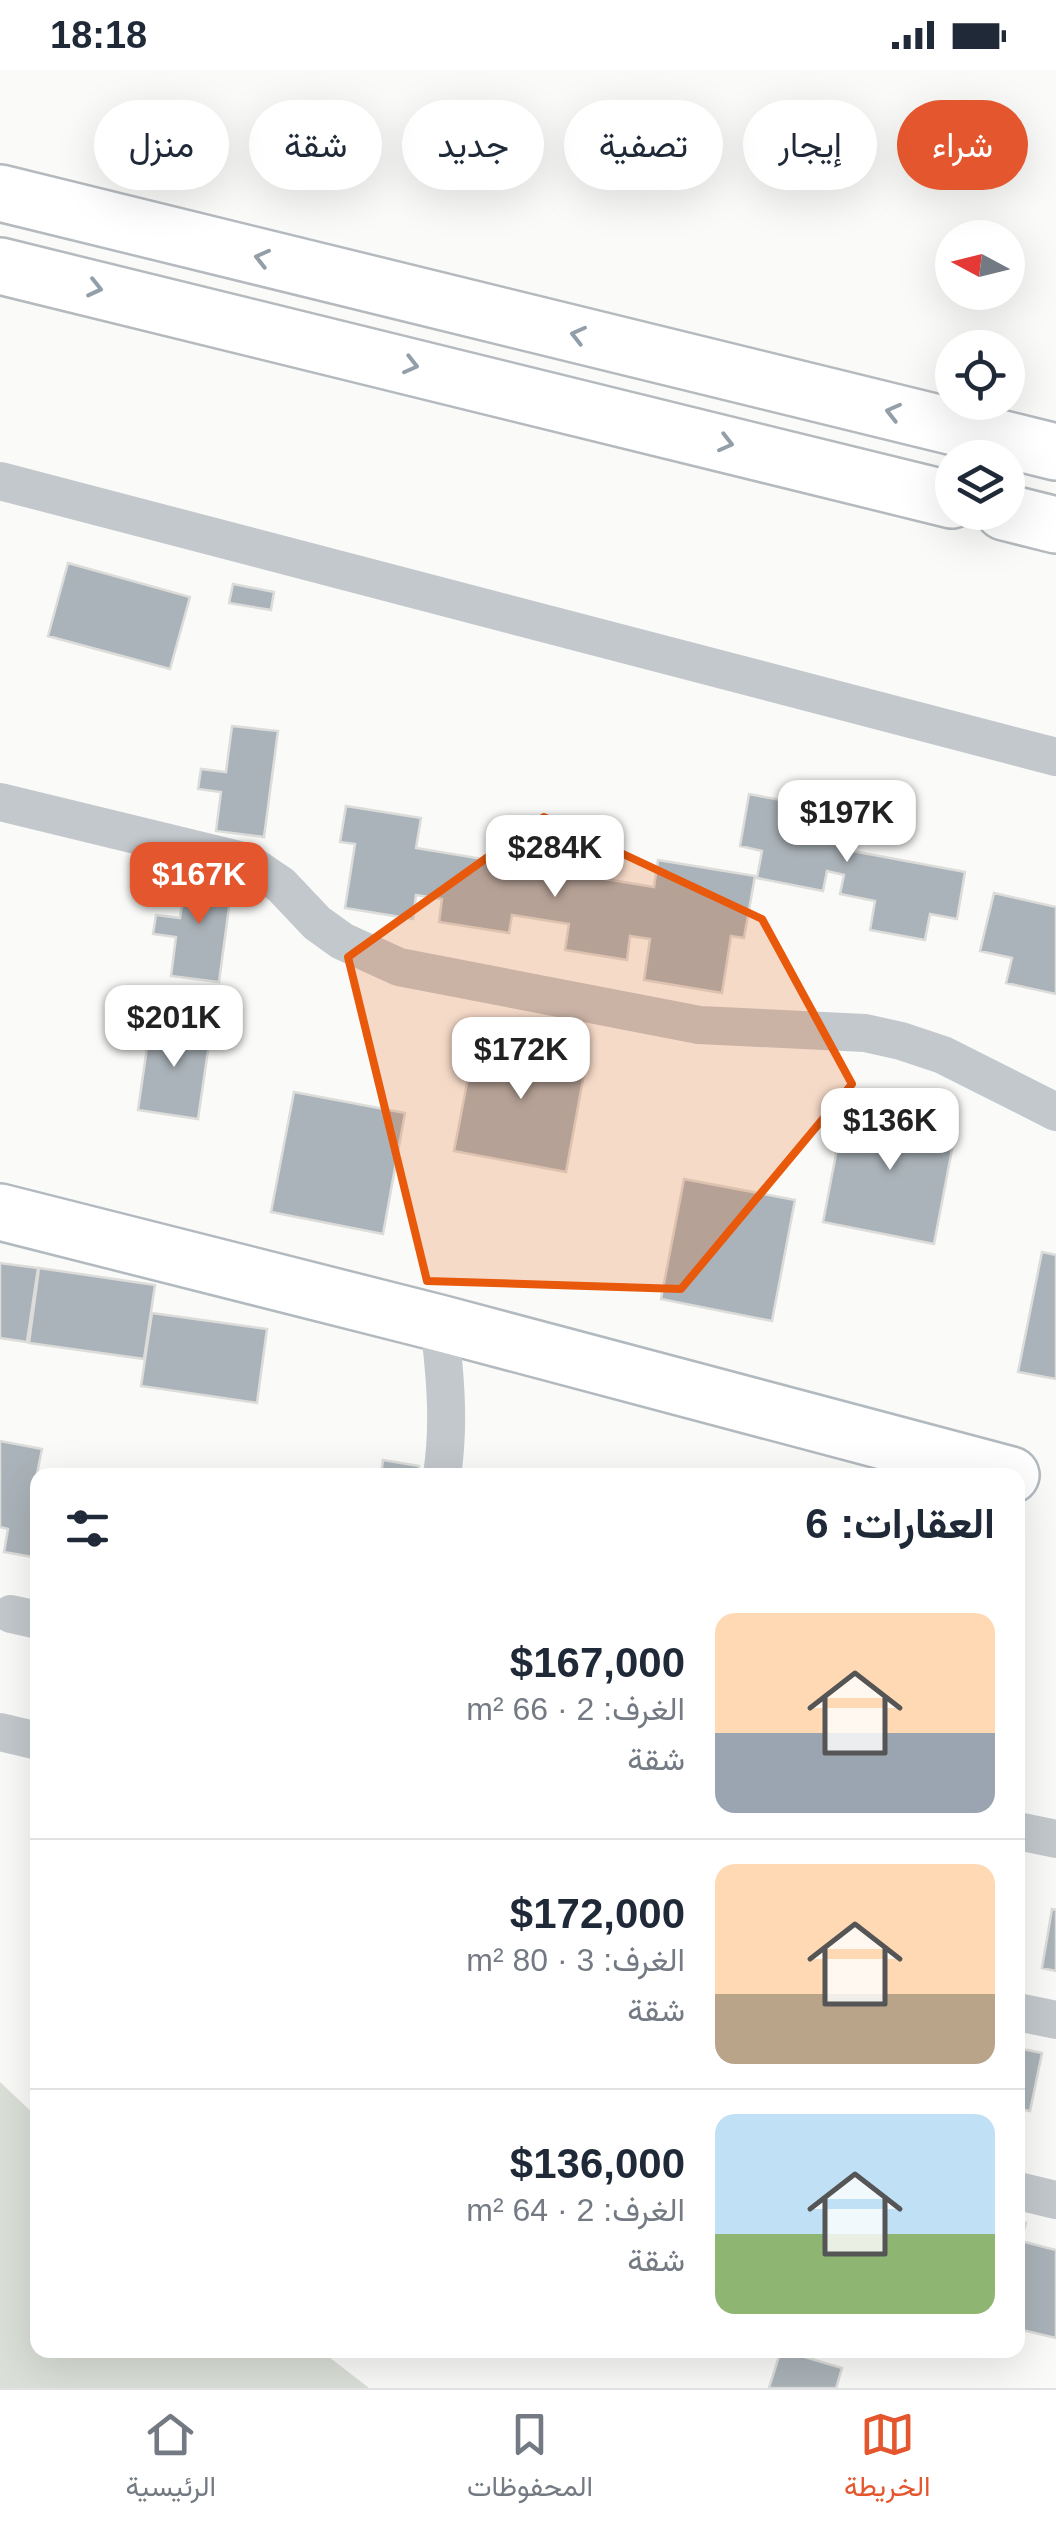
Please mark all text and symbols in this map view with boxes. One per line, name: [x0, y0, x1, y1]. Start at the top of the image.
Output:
text: 18:18: [50, 14, 147, 56]
chip: منزل: [94, 100, 229, 190]
chip: شقة: [249, 100, 382, 190]
chip: جديد: [402, 100, 544, 190]
chip: تصفية: [564, 100, 723, 190]
chip: إيجار: [743, 100, 877, 190]
chip: شراء: [897, 100, 1028, 190]
north arrow: [935, 220, 1025, 310]
map controls: [935, 220, 1025, 530]
one-way arrow: [254, 249, 271, 270]
one-way arrow: [86, 277, 103, 298]
one-way arrow: [570, 326, 587, 347]
button: locate: [935, 330, 1025, 420]
one-way arrow: [402, 353, 419, 374]
one-way arrow: [885, 403, 902, 424]
one-way arrow: [717, 431, 734, 452]
button: layers: [935, 440, 1025, 530]
pin: $197K: [777, 780, 917, 865]
text: $197K: [800, 794, 894, 830]
pin: $284K: [485, 815, 625, 900]
text: $284K: [508, 829, 602, 865]
pin: $167K: [129, 842, 269, 927]
text: $167K: [152, 856, 246, 892]
pin: $201K: [104, 985, 244, 1070]
text: $201K: [127, 999, 221, 1035]
pin: $172K: [451, 1017, 591, 1102]
text: $172K: [474, 1031, 568, 1067]
pin: $136K: [820, 1088, 960, 1173]
text: $136K: [843, 1102, 937, 1138]
text: العقارات: 6: [805, 1500, 995, 1547]
icon: filters: [60, 1501, 115, 1556]
text: $167,000: [510, 1639, 685, 1686]
icon: home: [795, 1653, 915, 1773]
text: الغرف: 2 · 66 m²: [466, 1691, 685, 1727]
text: شقة: [627, 1741, 685, 1777]
text: $172,000: [510, 1890, 685, 1937]
icon: home: [795, 1904, 915, 2024]
text: الغرف: 3 · 80 m²: [466, 1942, 685, 1978]
text: شقة: [627, 1992, 685, 2028]
text: $136,000: [510, 2140, 685, 2187]
icon: home: [795, 2154, 915, 2274]
text: الغرف: 2 · 64 m²: [466, 2192, 685, 2228]
text: شقة: [627, 2242, 685, 2278]
tab: الرئيسية: [125, 2407, 216, 2511]
tab: المحفوظات: [467, 2407, 593, 2511]
tab: الخريطة: [844, 2407, 931, 2511]

